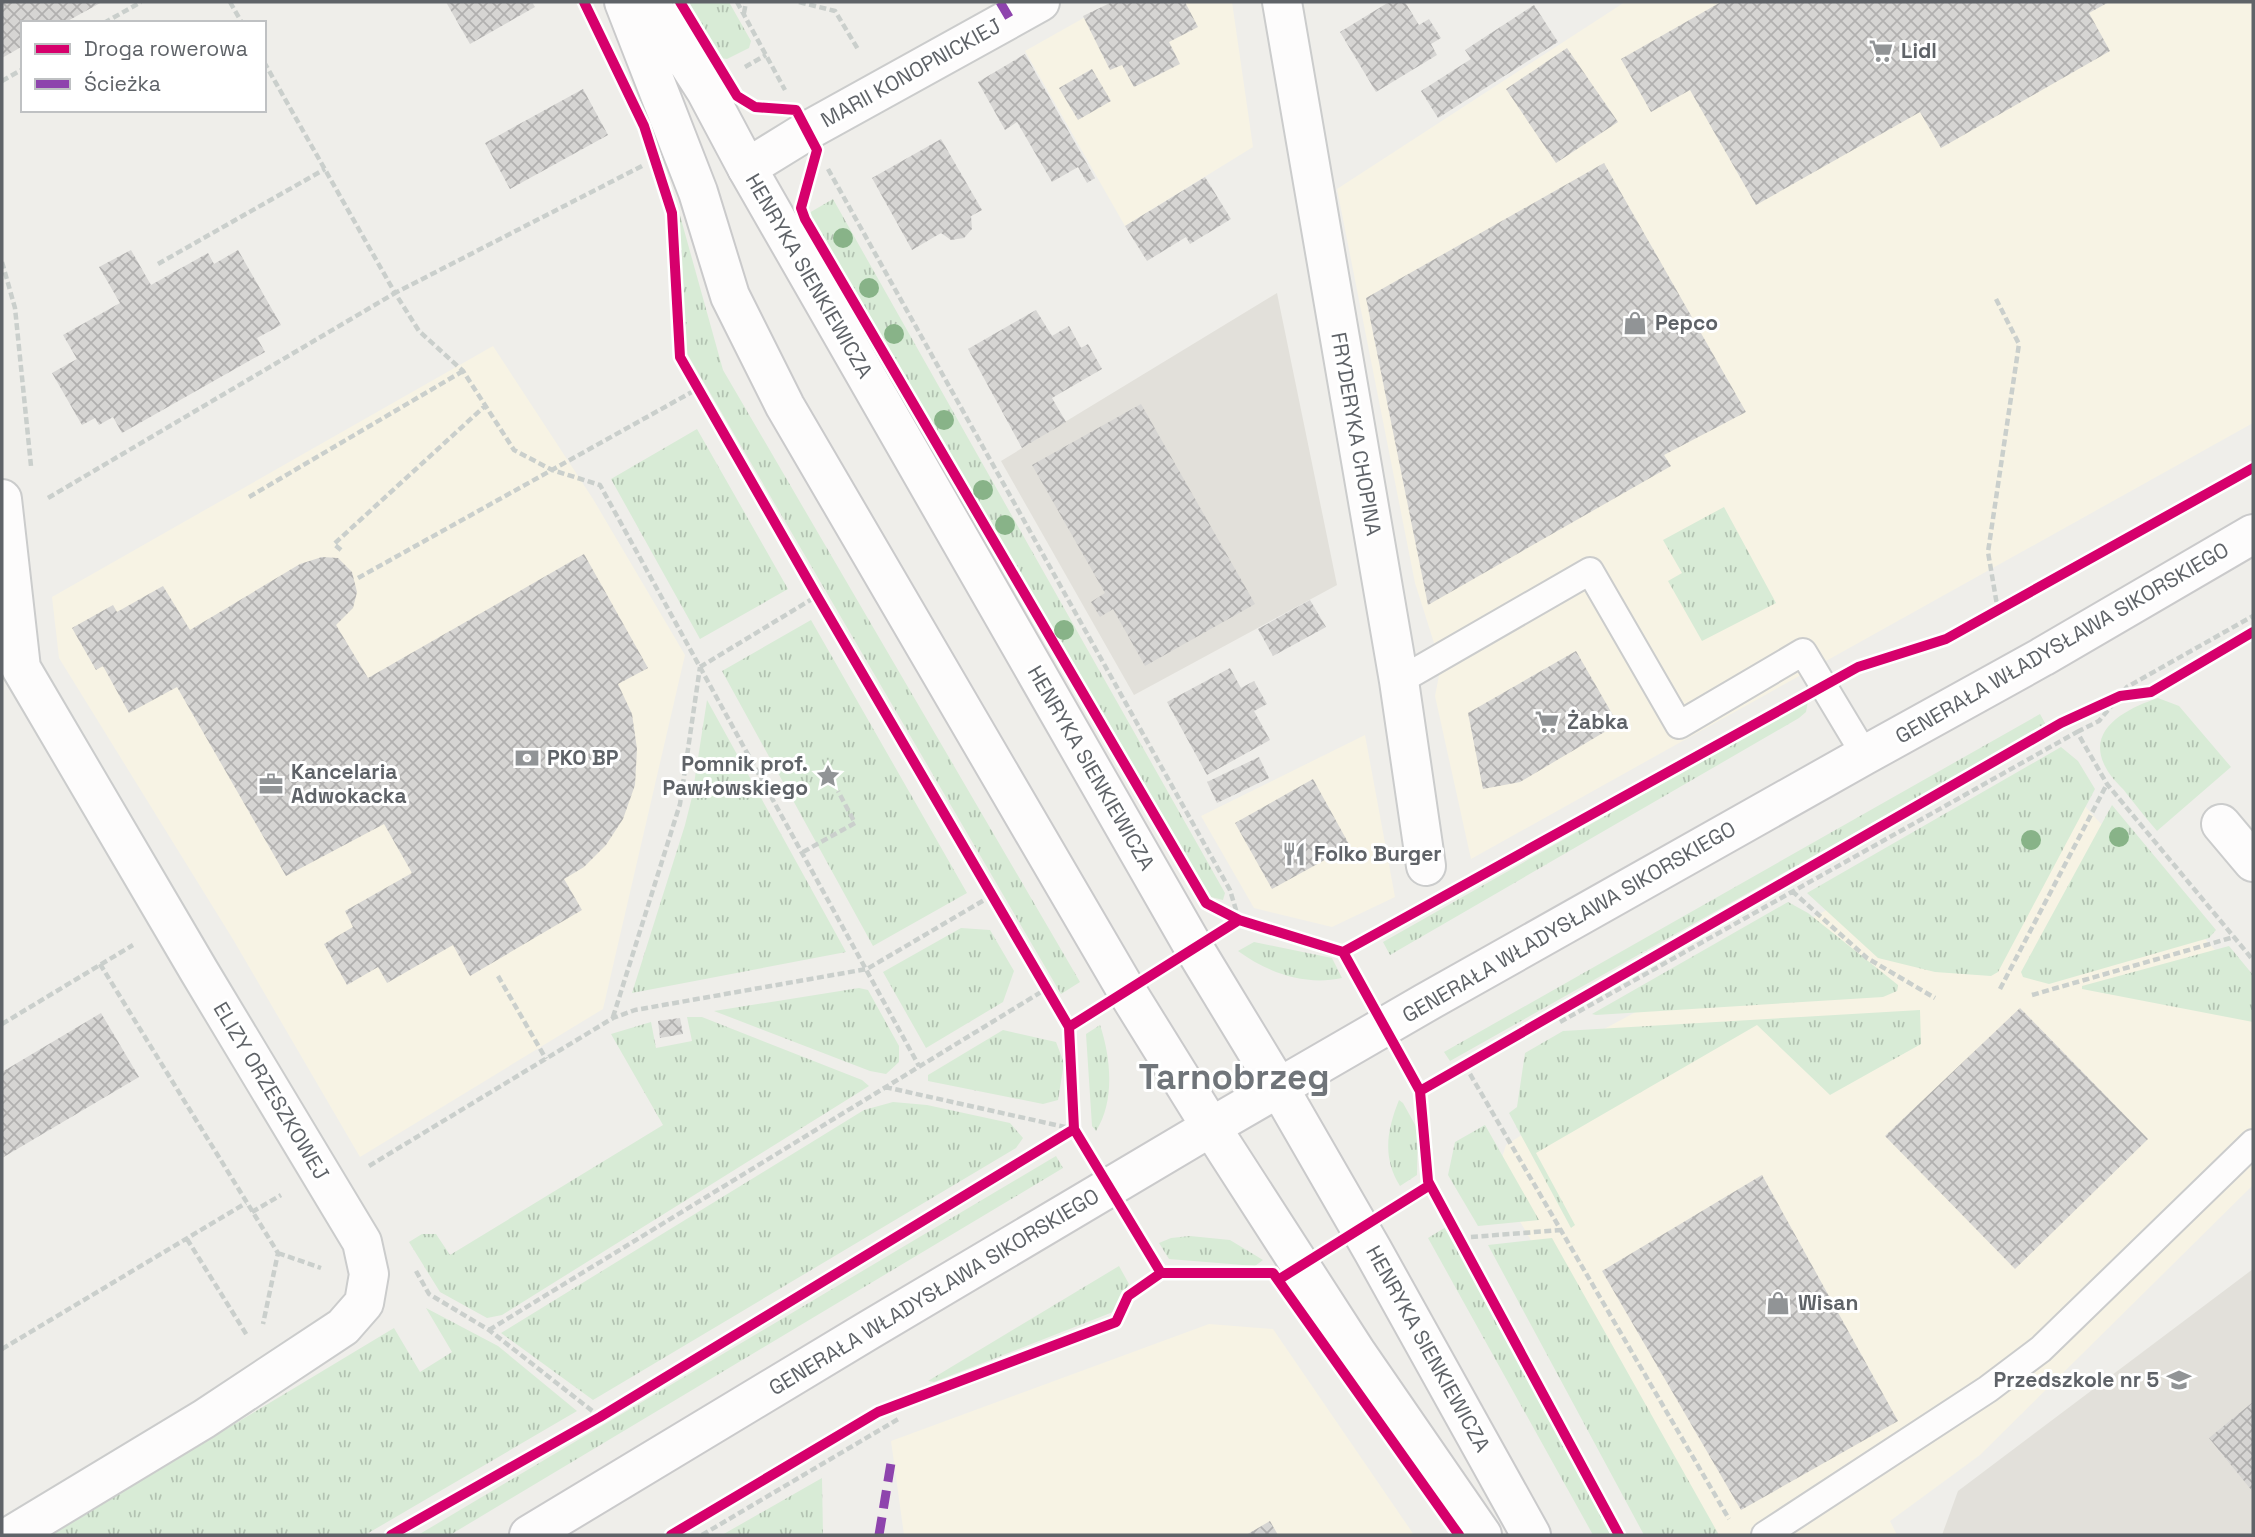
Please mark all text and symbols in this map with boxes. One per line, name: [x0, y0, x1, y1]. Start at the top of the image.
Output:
street label: MARII KONOPNICKIEJ: [816, 12, 1006, 133]
legend: [21, 21, 266, 112]
text: Droga rowerowa: [84, 35, 248, 62]
supermarket icon: Lidl: [1867, 37, 1895, 65]
place label: Lidl: [1901, 37, 1937, 64]
text: Ścieżka: [84, 70, 161, 97]
street label: HENRYKA SIENKIEWICZA: [740, 168, 879, 383]
shop icon: Pepco: [1621, 309, 1649, 337]
place label: Pepco: [1655, 309, 1718, 336]
street label: FRYDERYKA CHOPINA: [1325, 330, 1388, 538]
street label: GENERAŁA WŁADYSŁAWA SIKORSKIEGO: [1890, 536, 2233, 749]
street label: HENRYKA SIENKIEWICZA: [1022, 660, 1161, 875]
supermarket icon: Żabka: [1533, 708, 1561, 736]
place label: Żabka: [1567, 708, 1628, 735]
bank icon: PKO BP: [513, 744, 541, 772]
place label: PKO BP: [547, 744, 619, 771]
place label: Pomnik prof. Pawłowskiego: [662, 750, 808, 801]
place label: Kancelaria Adwokacka: [291, 758, 407, 809]
place icon: Pomnik prof. Pawłowskiego: [814, 762, 842, 790]
office icon: Kancelaria Adwokacka: [257, 770, 285, 798]
street label: GENERAŁA WŁADYSŁAWA SIKORSKIEGO: [1397, 815, 1740, 1028]
restaurant icon: Folko Burger: [1280, 840, 1308, 868]
place label: Folko Burger: [1314, 840, 1442, 867]
street label: ELIZY ORZESZKOWEJ: [207, 997, 335, 1185]
district label: Tarnobrzeg: [1138, 1055, 1330, 1099]
street label: GENERAŁA WŁADYSŁAWA SIKORSKIEGO: [764, 1182, 1104, 1401]
street label: HENRYKA SIENKIEWICZA: [1360, 1241, 1497, 1457]
shop icon: Wisan: [1764, 1289, 1792, 1317]
place label: Wisan: [1798, 1289, 1858, 1316]
place label: Przedszkole nr 5: [1994, 1366, 2159, 1393]
school or university icon: Przedszkole nr 5: [2165, 1366, 2193, 1394]

